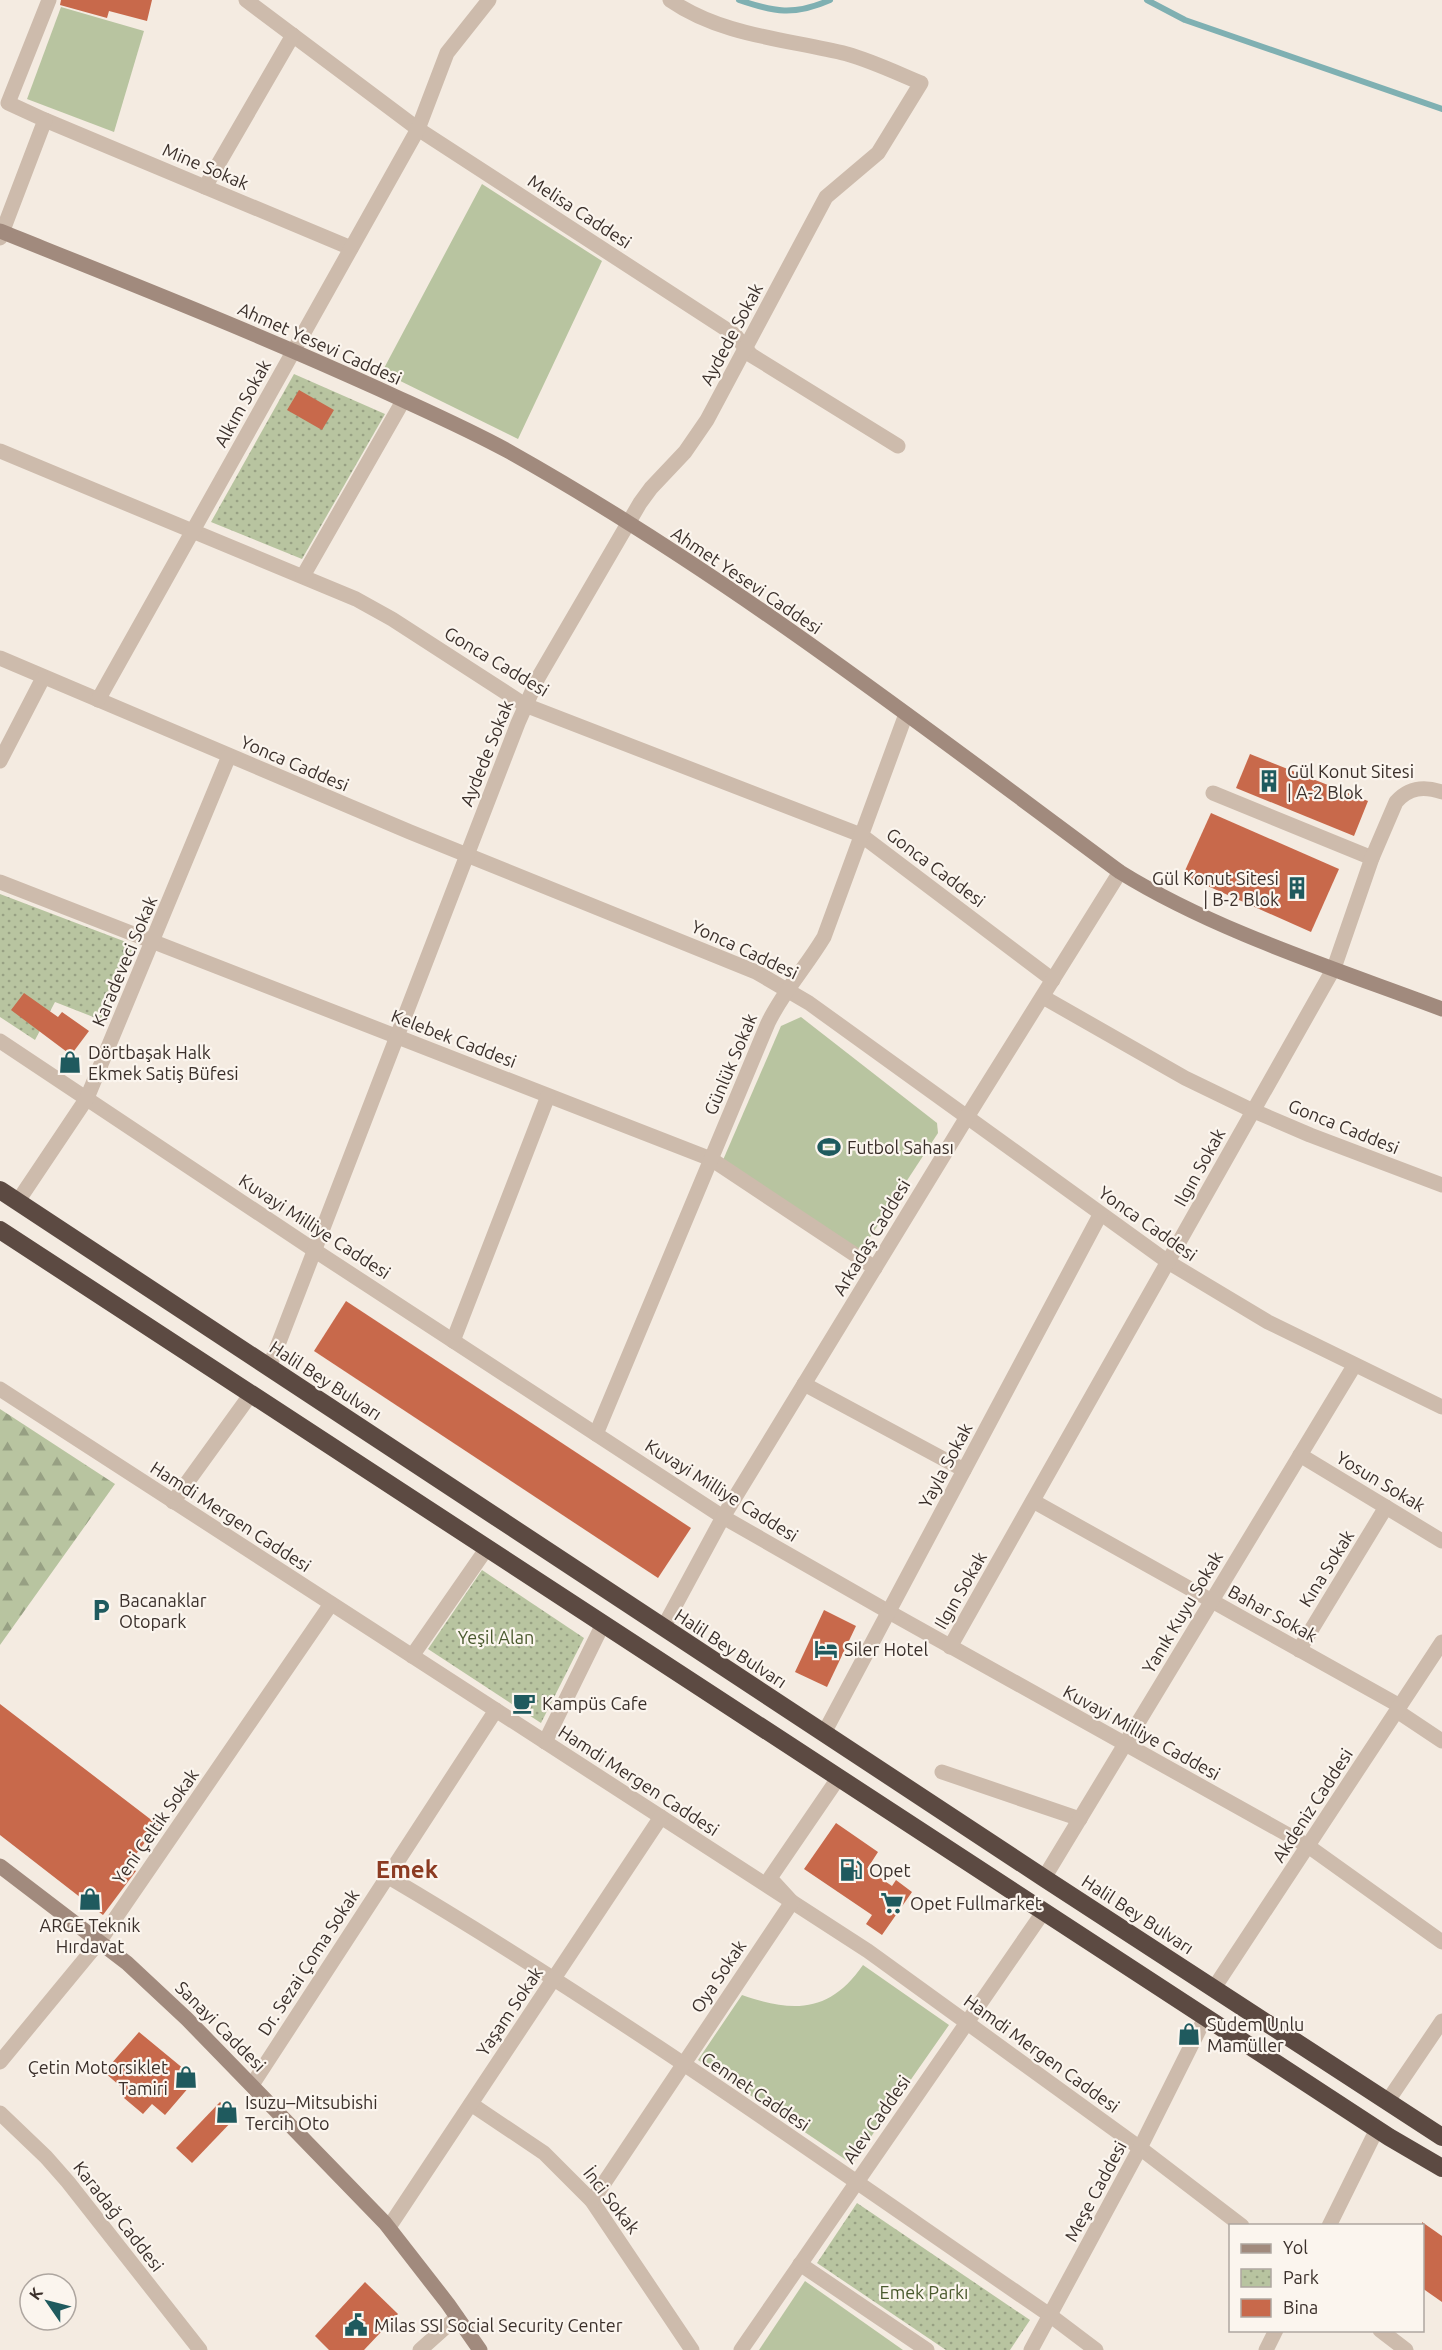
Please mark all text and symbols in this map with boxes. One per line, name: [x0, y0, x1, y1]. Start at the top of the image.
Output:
street label: Mine Sokak: [160, 139, 252, 193]
street label: Melisa Caddesi: [525, 170, 635, 252]
street label: Aydede Sokak: [696, 280, 766, 388]
street label: Ahmet Yesevi Caddesi: [235, 298, 405, 388]
street label: Alkım Sokak: [210, 356, 274, 450]
street label: Ahmet Yesevi Caddesi: [668, 522, 826, 638]
street label: Gonca Caddesi: [441, 622, 553, 700]
street label: Aydede Sokak: [456, 697, 516, 809]
street label: Yonca Caddesi: [238, 731, 352, 795]
place label: Gül Konut Sitesi | A-2 Blok: [1287, 761, 1414, 802]
building icon: Gül Konut Sitesi | A-2 Blok: [1256, 768, 1282, 794]
street label: Gonca Caddesi: [883, 824, 989, 910]
place label: Gül Konut Sitesi | B-2 Blok: [1152, 868, 1279, 909]
building icon: Gül Konut Sitesi | B-2 Blok: [1284, 875, 1310, 901]
street label: Karadeveci Sokak: [88, 893, 160, 1029]
street label: Yonca Caddesi: [688, 916, 802, 982]
street label: Kelebek Caddesi: [389, 1005, 519, 1071]
street label: Günlük Sokak: [700, 1010, 760, 1118]
place label: Dörtbaşak Halk Ekmek Satiş Büfesi: [88, 1042, 239, 1083]
shop icon: Dörtbaşak Halk Ekmek Satiş Büfesi: [57, 1049, 83, 1075]
street label: Gonca Caddesi: [1286, 1095, 1402, 1157]
street label: Ilgın Sokak: [1169, 1125, 1229, 1209]
sports icon: Futbol Sahası: [816, 1134, 842, 1160]
place label: Futbol Sahası: [847, 1137, 954, 1157]
street label: Kuvayi Milliye Caddesi: [236, 1170, 394, 1282]
street label: Arkadaş Caddesi: [828, 1175, 914, 1299]
street label: Yonca Caddesi: [1095, 1182, 1201, 1264]
street label: Halil Bey Bulvarı: [266, 1336, 386, 1424]
street label: Yayla Sokak: [914, 1419, 976, 1511]
street label: Kuvayi Milliye Caddesi: [642, 1435, 802, 1545]
street label: Yosun Sokak: [1333, 1447, 1429, 1515]
street label: Hamdi Mergen Caddesi: [147, 1457, 315, 1575]
street label: Kına Sokak: [1295, 1526, 1357, 1610]
street label: Yanık Kuyu Sokak: [1138, 1547, 1226, 1677]
street label: Ilgın Sokak: [930, 1548, 990, 1632]
street label: Bahar Sokak: [1225, 1580, 1321, 1646]
place label: Bacanaklar Otopark: [119, 1590, 207, 1631]
parking icon: Bacanaklar Otopark: [88, 1597, 114, 1623]
street label: Halil Bey Bulvarı: [671, 1604, 791, 1692]
park label: Yeşil Alan: [458, 1627, 534, 1647]
hotel icon: Siler Hotel: [813, 1636, 839, 1662]
place label: Siler Hotel: [844, 1639, 928, 1659]
street label: Kuvayi Milliye Caddesi: [1060, 1681, 1224, 1783]
cafe icon: Kampüs Cafe: [511, 1690, 537, 1716]
place label: Kampüs Cafe: [542, 1693, 648, 1713]
street label: Hamdi Mergen Caddesi: [555, 1721, 723, 1839]
street label: Akdeniz Caddesi: [1268, 1744, 1356, 1866]
street label: Yeni Çeltik Sokak: [108, 1765, 202, 1887]
district label: Emek: [376, 1856, 439, 1883]
fuel station icon: Opet: [838, 1857, 864, 1883]
place label: Opet: [869, 1860, 911, 1880]
street label: Halil Bey Bulvarı: [1078, 1870, 1198, 1958]
street label: Dr. Sezai Çoma Sokak: [253, 1885, 363, 2039]
shop icon: ARGE Teknik Hırdavat: [77, 1886, 103, 1912]
supermarket icon: Opet Fullmarket: [879, 1890, 905, 1916]
place label: Opet Fullmarket: [910, 1893, 1042, 1913]
place label: ARGE Teknik Hırdavat: [40, 1915, 140, 1956]
street label: Oya Sokak: [686, 1936, 750, 2016]
street label: Yaşam Sokak: [472, 1963, 546, 2059]
street label: Sanayi Caddesi: [172, 1977, 270, 2075]
street label: Hamdi Mergen Caddesi: [961, 1990, 1123, 2116]
place label: Sudem Unlu Mamüller: [1207, 2014, 1304, 2055]
shop icon: Sudem Unlu Mamüller: [1176, 2021, 1202, 2047]
street label: Cennet Caddesi: [698, 2047, 814, 2135]
place label: Çetin Motorsiklet Tamiri: [28, 2057, 168, 2098]
shop icon: Çetin Motorsiklet Tamiri: [173, 2064, 199, 2090]
street label: Alev Caddesi: [838, 2071, 914, 2167]
place label: Isuzu–Mitsubishi Tercih Oto: [245, 2092, 378, 2133]
shop icon: Isuzu–Mitsubishi Tercih Oto: [214, 2099, 240, 2125]
street label: Meşe Caddesi: [1060, 2137, 1130, 2245]
street label: Karadağ Caddesi: [70, 2157, 168, 2275]
street label: İnci Sokak: [580, 2163, 644, 2237]
legend: [1229, 2224, 1424, 2332]
text: Yol: [1283, 2237, 1308, 2257]
text: Park: [1283, 2267, 1319, 2287]
north arrow: [18, 2272, 78, 2332]
park label: Emek Parkı: [880, 2282, 968, 2302]
text: K: [25, 2284, 46, 2303]
text: Bina: [1283, 2297, 1318, 2317]
public building icon: Milas SSI Social Security Center: [343, 2312, 369, 2338]
place label: Milas SSI Social Security Center: [374, 2315, 623, 2335]

